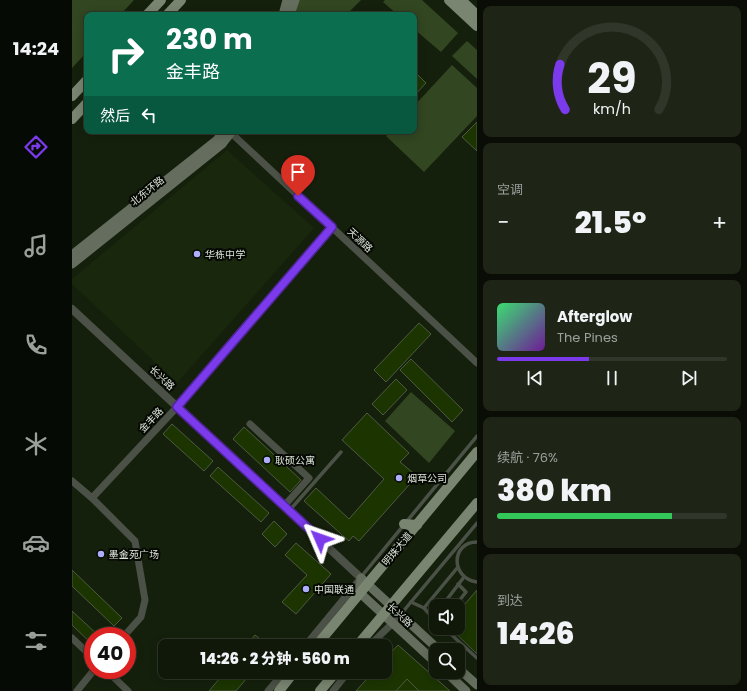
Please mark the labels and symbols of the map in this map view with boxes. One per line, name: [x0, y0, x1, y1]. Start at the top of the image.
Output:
pin: [281, 155, 315, 196]
street label: 北东环路: [127, 173, 167, 209]
street label: 天源路: [344, 224, 376, 256]
place label: 华栋中学: [205, 247, 245, 262]
marker: 华栋中学: [192, 249, 202, 259]
street label: 长兴路: [146, 362, 178, 394]
street label: 金丰路: [135, 404, 167, 436]
place label: 耿硕公寓: [275, 453, 315, 468]
marker: 耿硕公寓: [262, 455, 272, 465]
place label: 烟草公司: [407, 471, 447, 486]
marker: 烟草公司: [394, 473, 404, 483]
position arrow: [299, 518, 341, 560]
street label: 明珠大道: [378, 529, 416, 569]
place label: 墨金苑广场: [109, 547, 159, 562]
marker: 墨金苑广场: [96, 549, 106, 559]
place label: 中国联通: [314, 582, 354, 597]
marker: 中国联通: [301, 584, 311, 594]
street label: 长兴路: [384, 599, 416, 631]
speed limit sign: 40: [84, 627, 136, 679]

